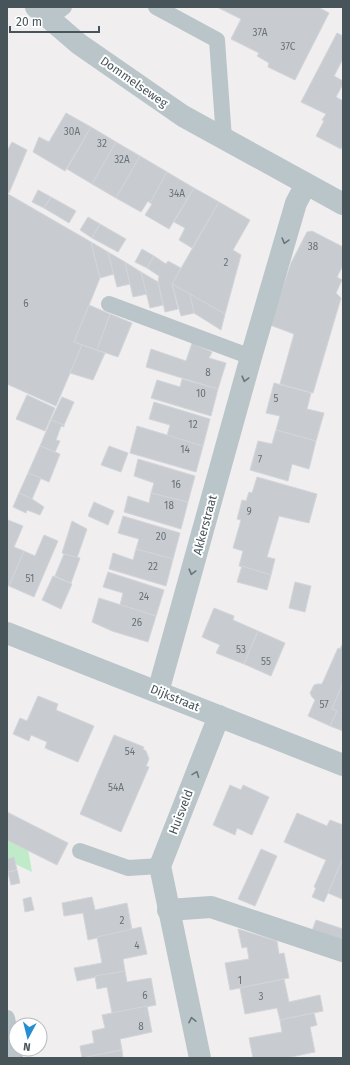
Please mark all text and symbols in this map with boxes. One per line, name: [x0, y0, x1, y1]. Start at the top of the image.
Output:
scale bar: [10, 8, 99, 34]
text: 20 m: [16, 15, 42, 29]
house number: 37A: [253, 27, 268, 39]
house number: 37C: [281, 41, 296, 53]
street label: Dommelseweg: [98, 54, 171, 111]
house number: 30A: [64, 126, 80, 138]
house number: 32: [97, 138, 107, 150]
house number: 32A: [114, 154, 130, 166]
house number: 34A: [169, 188, 185, 200]
one-way arrow: [281, 237, 290, 244]
house number: 38: [308, 241, 319, 253]
house number: 2: [224, 257, 229, 269]
house number: 6: [23, 298, 29, 310]
house number: 8: [205, 367, 211, 379]
one-way arrow: [241, 375, 250, 382]
house number: 10: [196, 388, 206, 400]
house number: 5: [273, 393, 279, 405]
house number: 12: [188, 419, 198, 431]
house number: 14: [180, 444, 191, 456]
house number: 7: [258, 454, 263, 466]
house number: 16: [171, 479, 181, 491]
street label: Akkerstraat: [190, 493, 220, 557]
house number: 18: [164, 500, 174, 512]
house number: 9: [246, 506, 252, 518]
house number: 20: [156, 531, 167, 543]
house number: 22: [148, 561, 158, 573]
one-way arrow: [188, 568, 197, 575]
house number: 51: [26, 573, 34, 585]
house number: 24: [139, 591, 150, 603]
house number: 26: [132, 617, 142, 629]
house number: 53: [236, 644, 246, 656]
house number: 55: [261, 656, 271, 668]
street label: Dijkstraat: [148, 682, 202, 714]
house number: 57: [319, 699, 329, 711]
house number: 54: [125, 746, 136, 758]
one-way arrow: [191, 770, 199, 777]
house number: 54A: [108, 782, 124, 794]
street label: Huisveld: [166, 788, 196, 836]
house number: 2: [120, 915, 125, 927]
house number: 4: [134, 940, 140, 952]
house number: 1: [238, 975, 242, 987]
house number: 6: [142, 990, 148, 1002]
house number: 3: [259, 991, 264, 1003]
north arrow: [8, 1017, 48, 1057]
one-way arrow: [188, 1017, 196, 1023]
house number: 8: [138, 1021, 144, 1033]
text: N: [22, 1040, 31, 1053]

